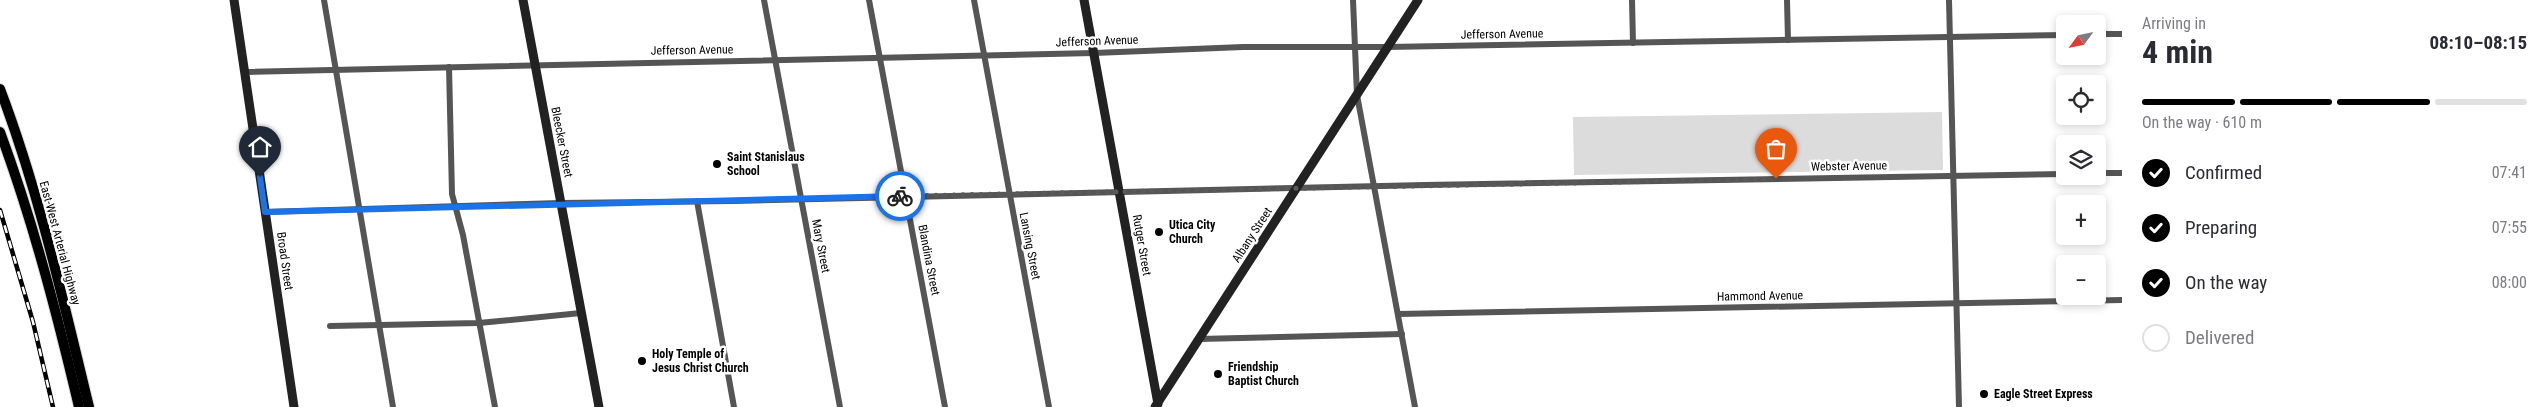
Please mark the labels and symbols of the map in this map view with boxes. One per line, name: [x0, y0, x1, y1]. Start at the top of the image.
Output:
north arrow: [2056, 15, 2106, 65]
street label: Jefferson Avenue: [1460, 26, 1544, 42]
street label: Jefferson Avenue: [1055, 33, 1139, 49]
street label: Jefferson Avenue: [650, 42, 734, 58]
street label: Bleecker Street: [548, 106, 576, 179]
pin: [239, 126, 281, 177]
pin: [1755, 128, 1797, 179]
place label: Saint Stanislaus School: [727, 150, 805, 178]
marker: Saint Stanislaus School: [711, 158, 723, 170]
street label: Webster Avenue: [1811, 158, 1888, 174]
courier: [875, 171, 925, 221]
street label: East-West Arterial Highway: [37, 179, 83, 307]
street label: Albany Street: [1229, 204, 1275, 265]
street label: Lansing Street: [1017, 211, 1043, 281]
street label: Rutger Street: [1130, 213, 1154, 277]
street label: Mary Street: [809, 218, 833, 274]
place label: Utica City Church: [1169, 218, 1216, 246]
street label: Blandina Street: [915, 223, 943, 297]
marker: Utica City Church: [1153, 226, 1165, 238]
street label: Broad Street: [274, 231, 296, 291]
street label: Hammond Avenue: [1717, 288, 1804, 304]
place label: Holy Temple of Jesus Christ Church: [652, 347, 749, 375]
marker: Holy Temple of Jesus Christ Church: [636, 355, 648, 367]
place label: Friendship Baptist Church: [1228, 360, 1299, 388]
marker: Friendship Baptist Church: [1212, 368, 1224, 380]
place label: Eagle Street Express: [1994, 387, 2093, 401]
marker: Eagle Street Express: [1978, 388, 1990, 400]

